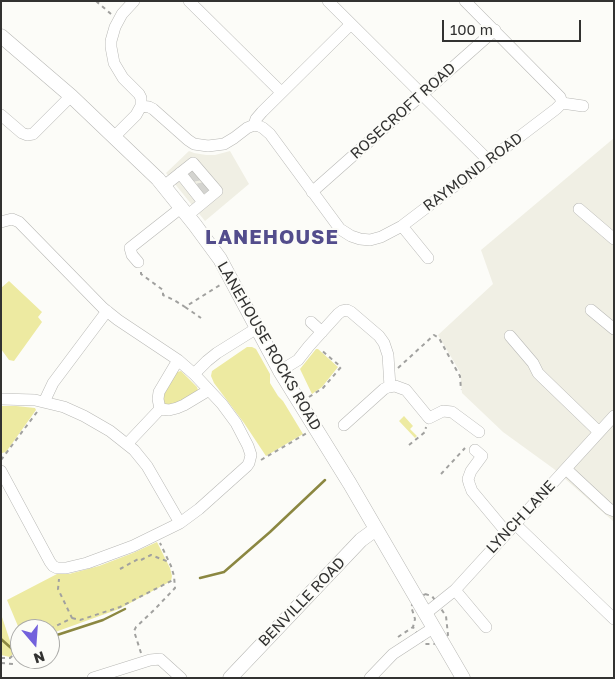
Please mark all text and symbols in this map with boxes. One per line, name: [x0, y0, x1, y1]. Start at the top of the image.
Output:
scale bar: [445, 10, 584, 42]
text: 100 m: [450, 20, 493, 38]
street label: ROSECROFT ROAD: [347, 59, 459, 163]
street label: RAYMOND ROAD: [420, 129, 526, 215]
district label: LANEHOUSE: [204, 226, 340, 250]
street label: LANEHOUSE ROCKS ROAD: [213, 258, 325, 434]
street label: LYNCH LANE: [483, 477, 559, 557]
street label: BENVILLE ROAD: [255, 554, 349, 650]
north arrow: [10, 619, 60, 669]
text: N: [32, 648, 47, 668]

